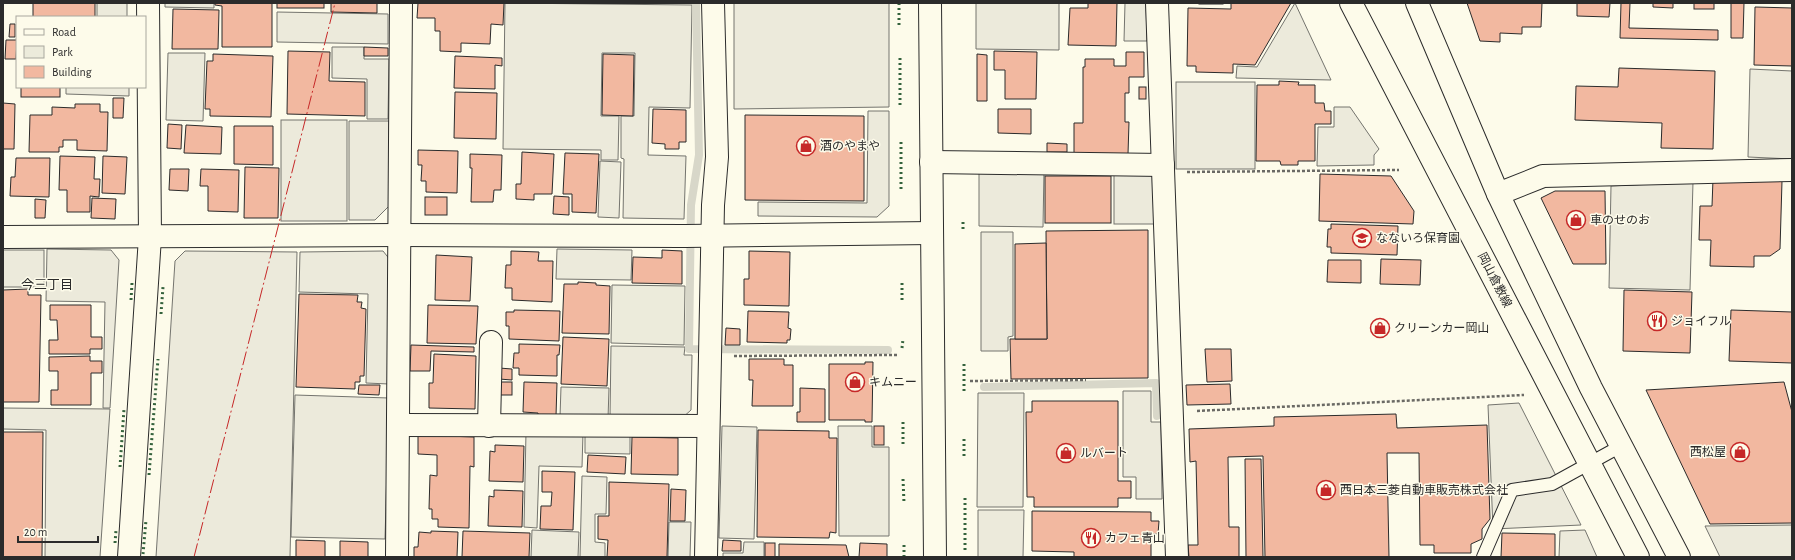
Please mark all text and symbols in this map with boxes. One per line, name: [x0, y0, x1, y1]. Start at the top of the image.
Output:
legend: [16, 16, 146, 88]
text: Road: [52, 26, 76, 38]
text: Park: [52, 46, 73, 58]
text: Building: [52, 66, 92, 78]
shop icon: 酒のやまや: [795, 135, 817, 157]
place label: 酒のやまや: [820, 139, 880, 152]
shop icon: 車のせのお: [1565, 209, 1587, 231]
place label: 車のせのお: [1590, 214, 1650, 226]
school or university icon: なないろ保育園: [1351, 227, 1373, 249]
place label: なないろ保育園: [1376, 231, 1460, 244]
street label: 岡山倉敷線: [1476, 250, 1515, 309]
district label: 今三丁目: [21, 278, 73, 292]
restaurant icon: ジョイフル: [1646, 310, 1668, 332]
place label: ジョイフル: [1671, 315, 1731, 327]
shop icon: クリーンカー岡山: [1369, 317, 1391, 339]
place label: クリーンカー岡山: [1394, 322, 1489, 334]
shop icon: キムニー: [844, 371, 866, 393]
place label: キムニー: [869, 376, 917, 388]
shop icon: 西松屋: [1729, 441, 1751, 463]
shop icon: ルバート: [1055, 442, 1077, 464]
place label: 西松屋: [1690, 446, 1726, 458]
place label: ルバート: [1080, 447, 1128, 459]
shop icon: 西日本三菱自動車販売株式会社: [1315, 479, 1337, 501]
place label: 西日本三菱自動車販売株式会社: [1340, 483, 1508, 496]
scale bar: [18, 518, 98, 544]
text: 20 m: [24, 526, 47, 538]
restaurant icon: カフェ青山: [1080, 527, 1102, 549]
place label: カフェ青山: [1105, 532, 1165, 544]

